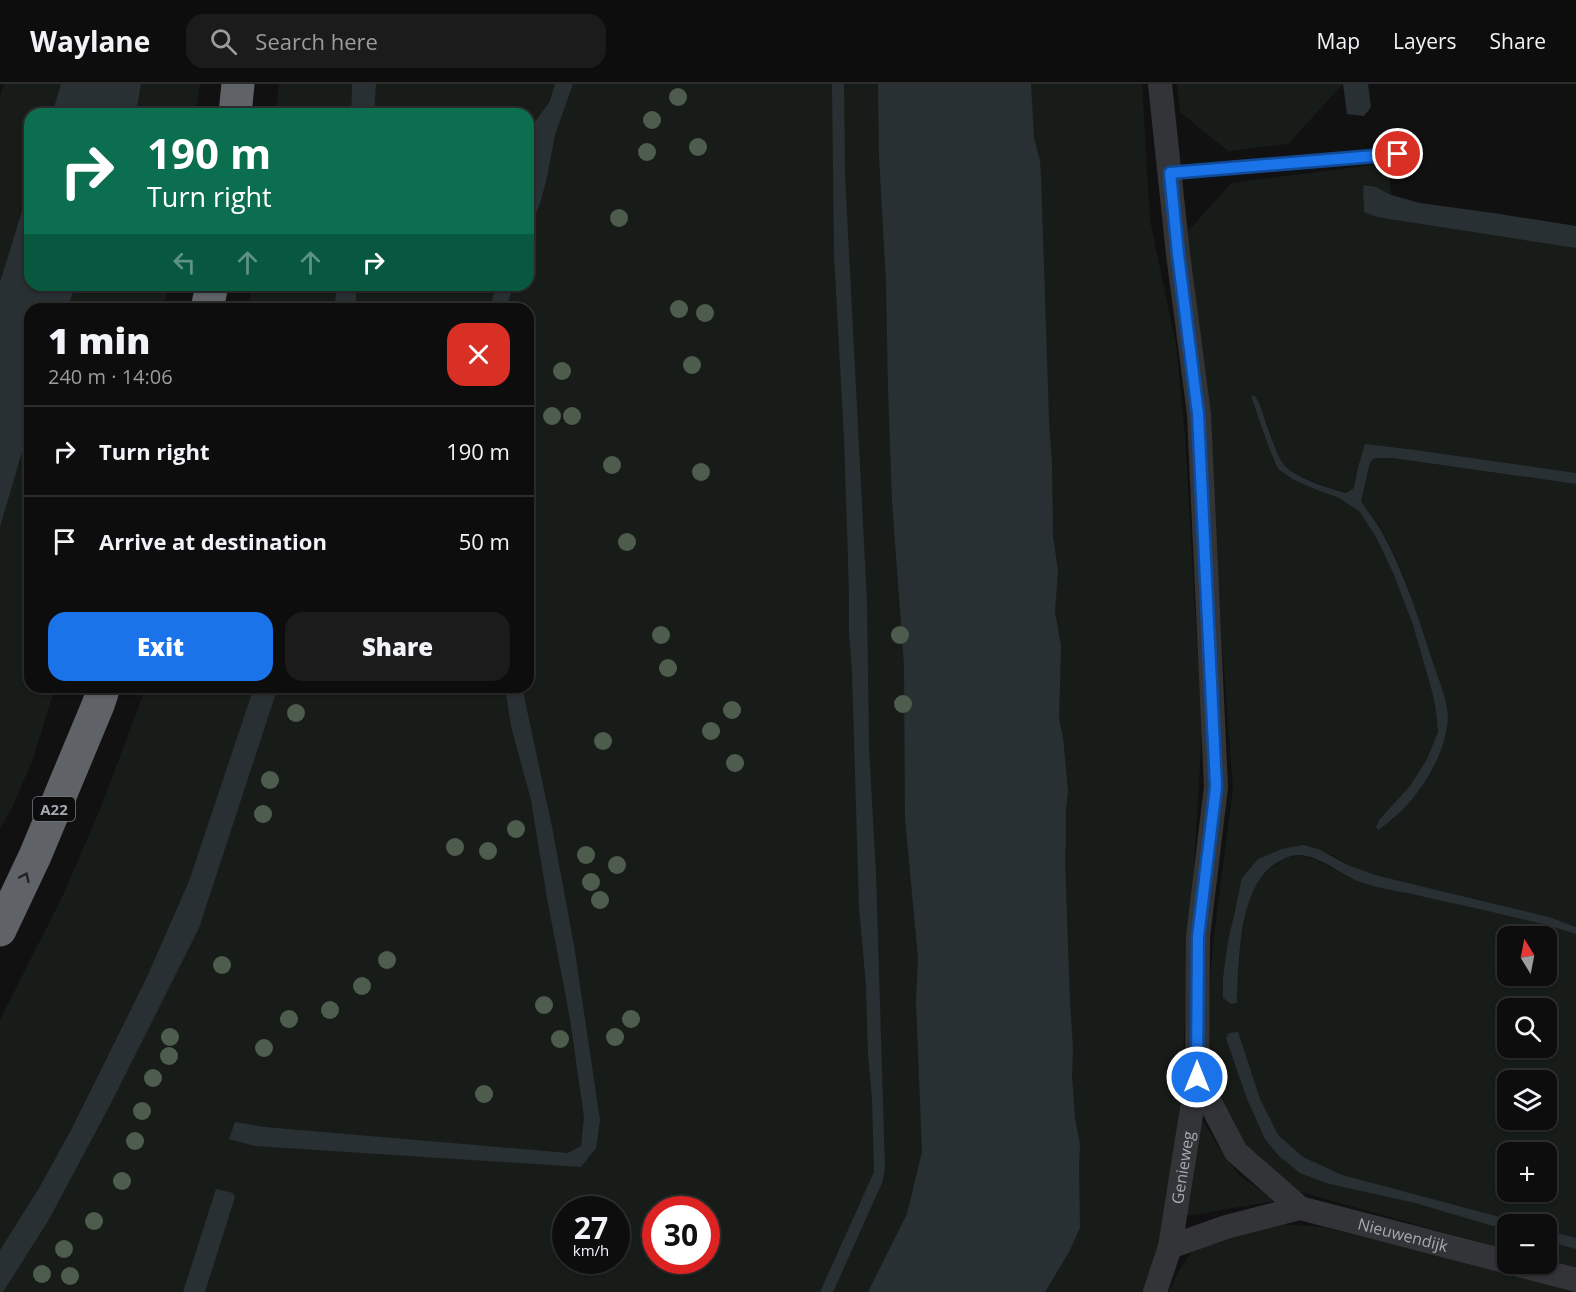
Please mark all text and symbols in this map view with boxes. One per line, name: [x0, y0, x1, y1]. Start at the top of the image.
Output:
search box: [186, 14, 606, 68]
text: Waylane: [30, 22, 150, 60]
icon: search: [207, 25, 240, 58]
text: Search here: [255, 26, 378, 56]
text: Map: [1317, 27, 1360, 55]
text: Layers: [1393, 27, 1457, 55]
text: Share: [1490, 27, 1546, 55]
text: 190 m: [147, 124, 271, 181]
pin: [1372, 128, 1423, 179]
icon: right: [48, 132, 126, 210]
icon: arrive: [1381, 137, 1414, 170]
text: Turn right: [147, 178, 272, 215]
icon: left: [168, 246, 201, 279]
icon: ahead: [231, 246, 264, 279]
icon: ahead: [294, 246, 327, 279]
icon: right: [357, 246, 390, 279]
text: 1 min: [48, 316, 150, 365]
button: close: [447, 323, 510, 386]
text: 240 m · 14:06: [48, 363, 173, 390]
icon: right: [48, 435, 81, 468]
text: Turn right: [99, 436, 210, 466]
text: 190 m: [446, 436, 510, 466]
icon: arrive: [48, 525, 81, 558]
text: Arrive at destination: [99, 526, 327, 556]
text: 50 m: [459, 526, 510, 556]
button: Exit: [48, 612, 273, 681]
button: Share: [285, 612, 510, 681]
road number: A22: [33, 797, 75, 821]
one-way arrow: [18, 872, 30, 883]
north arrow: [1497, 926, 1557, 986]
map controls: [1497, 926, 1557, 1274]
button: search: [1497, 998, 1557, 1058]
position arrow: [1165, 1045, 1229, 1109]
button: layers: [1497, 1070, 1557, 1130]
street label: Genieweg: [1166, 1129, 1199, 1205]
button: +: [1497, 1142, 1557, 1202]
speed limit sign: 30: [642, 1196, 720, 1274]
text: 27: [574, 1207, 608, 1248]
street label: Nieuwendijk: [1356, 1212, 1451, 1257]
button: −: [1497, 1214, 1557, 1274]
text: km/h: [573, 1240, 609, 1260]

